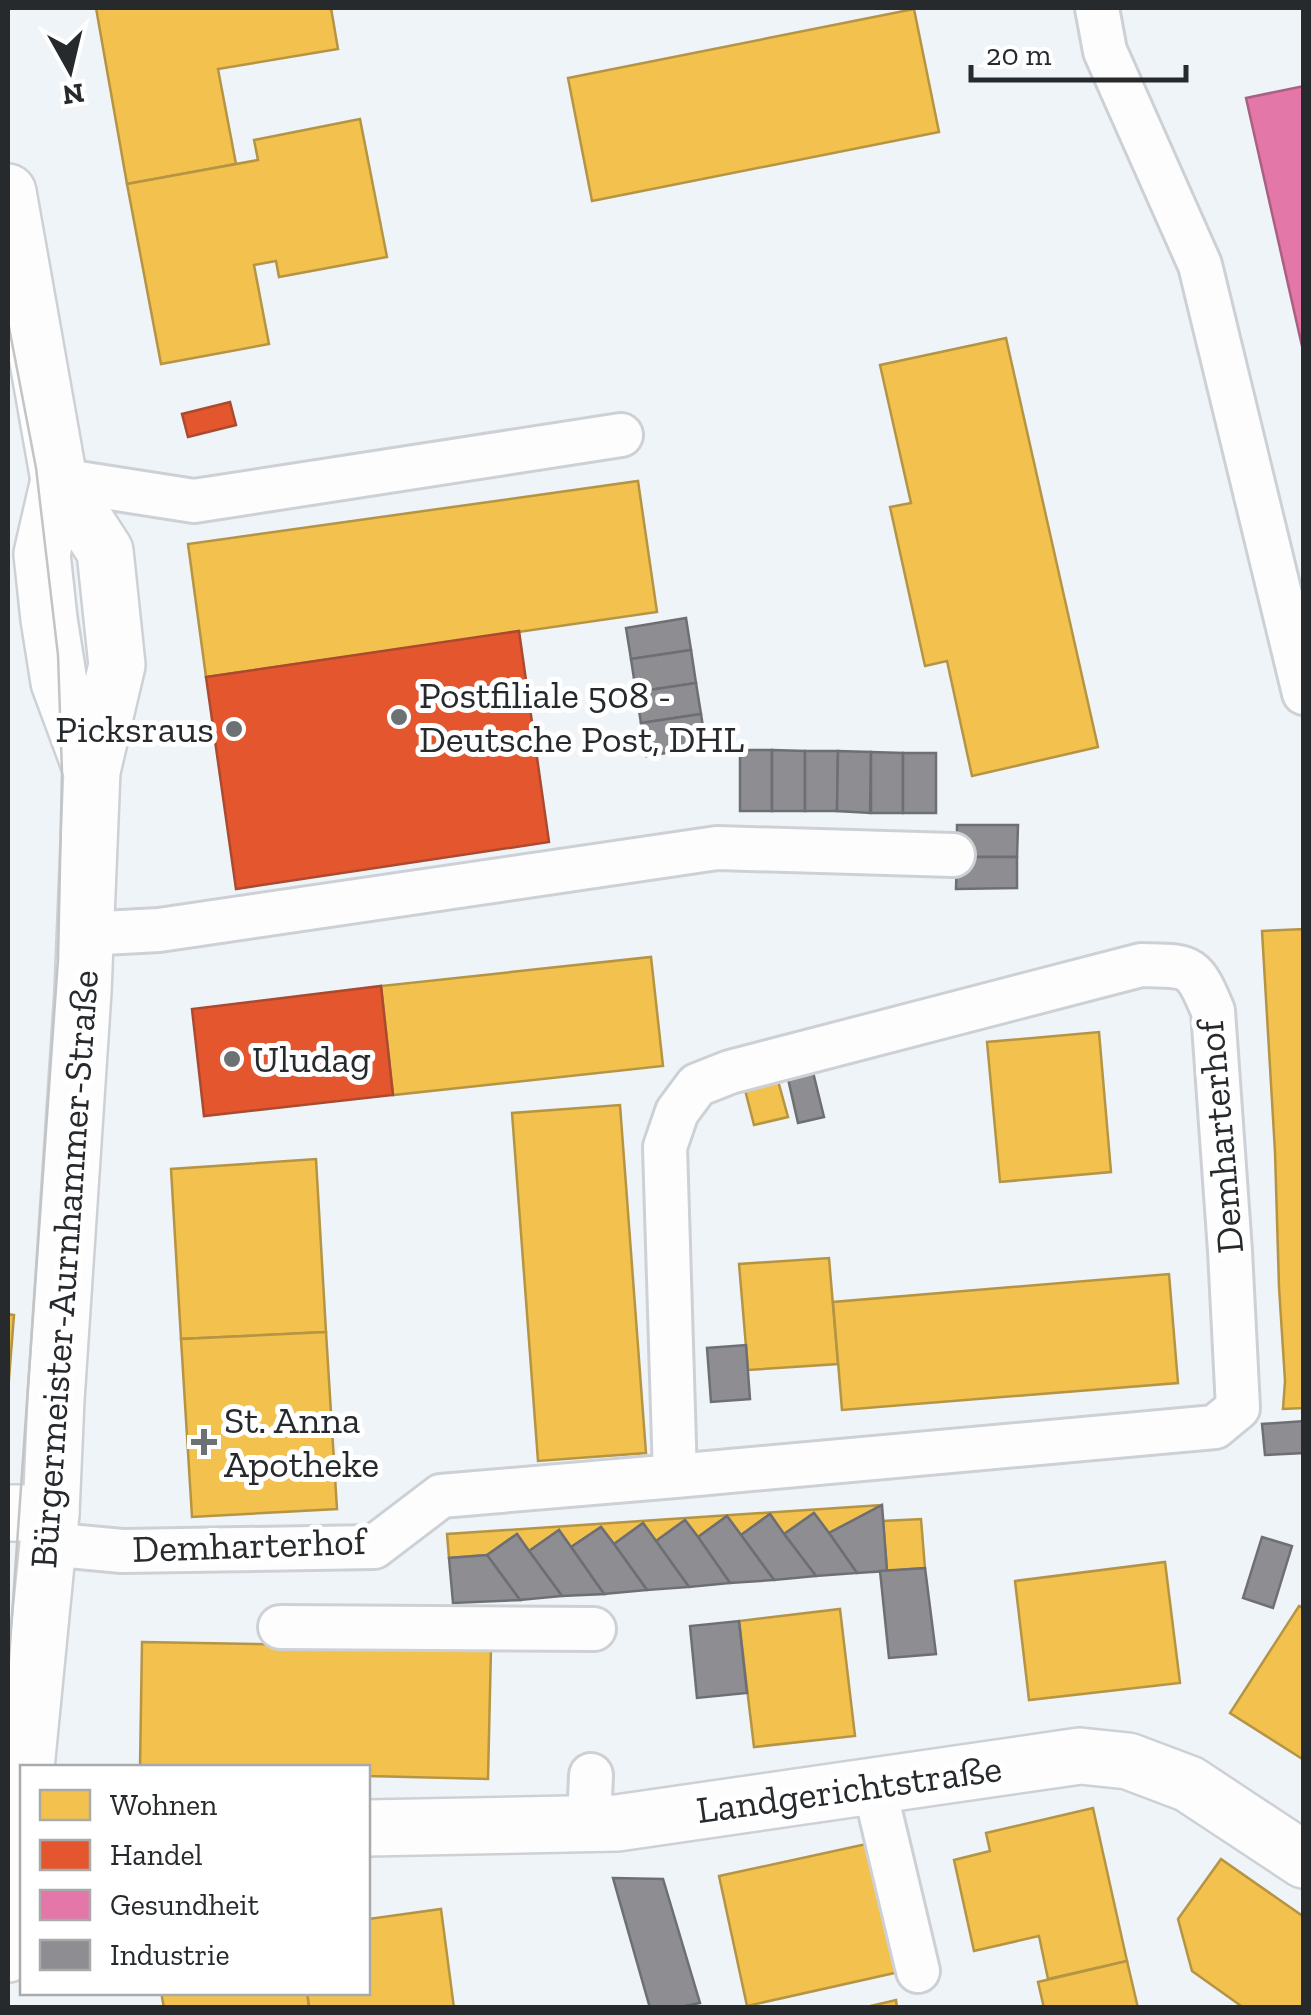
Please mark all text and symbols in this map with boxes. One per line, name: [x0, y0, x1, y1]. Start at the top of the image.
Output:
north arrow: [20, 20, 120, 120]
scale bar: [971, 20, 1186, 82]
text: 20 m: [986, 37, 1052, 73]
text: N: [61, 76, 86, 112]
place label: Postfiliale 508 - Deutsche Post, DHL: [419, 672, 745, 762]
place label: Picksraus: [55, 706, 214, 752]
marker: Postfiliale 508 - Deutsche Post, DHL: [388, 706, 410, 728]
marker: Picksraus: [223, 718, 245, 740]
street label: Bürgermeister-Aurnhammer-Straße: [20, 968, 108, 1570]
street label: Demharterhof: [1187, 1016, 1253, 1255]
place label: Uludag: [252, 1036, 371, 1082]
marker: Uludag: [221, 1048, 243, 1070]
place label: St. Anna Apotheke: [224, 1397, 379, 1487]
marker: St. Anna Apotheke: [193, 1431, 215, 1453]
street label: Demharterhof: [131, 1518, 369, 1572]
street label: Landgerichtstraße: [693, 1745, 1005, 1833]
legend: [20, 1765, 370, 1995]
text: Wohnen: [110, 1787, 217, 1823]
text: Handel: [110, 1837, 203, 1873]
text: Gesundheit: [110, 1887, 259, 1923]
text: Industrie: [110, 1937, 230, 1973]

